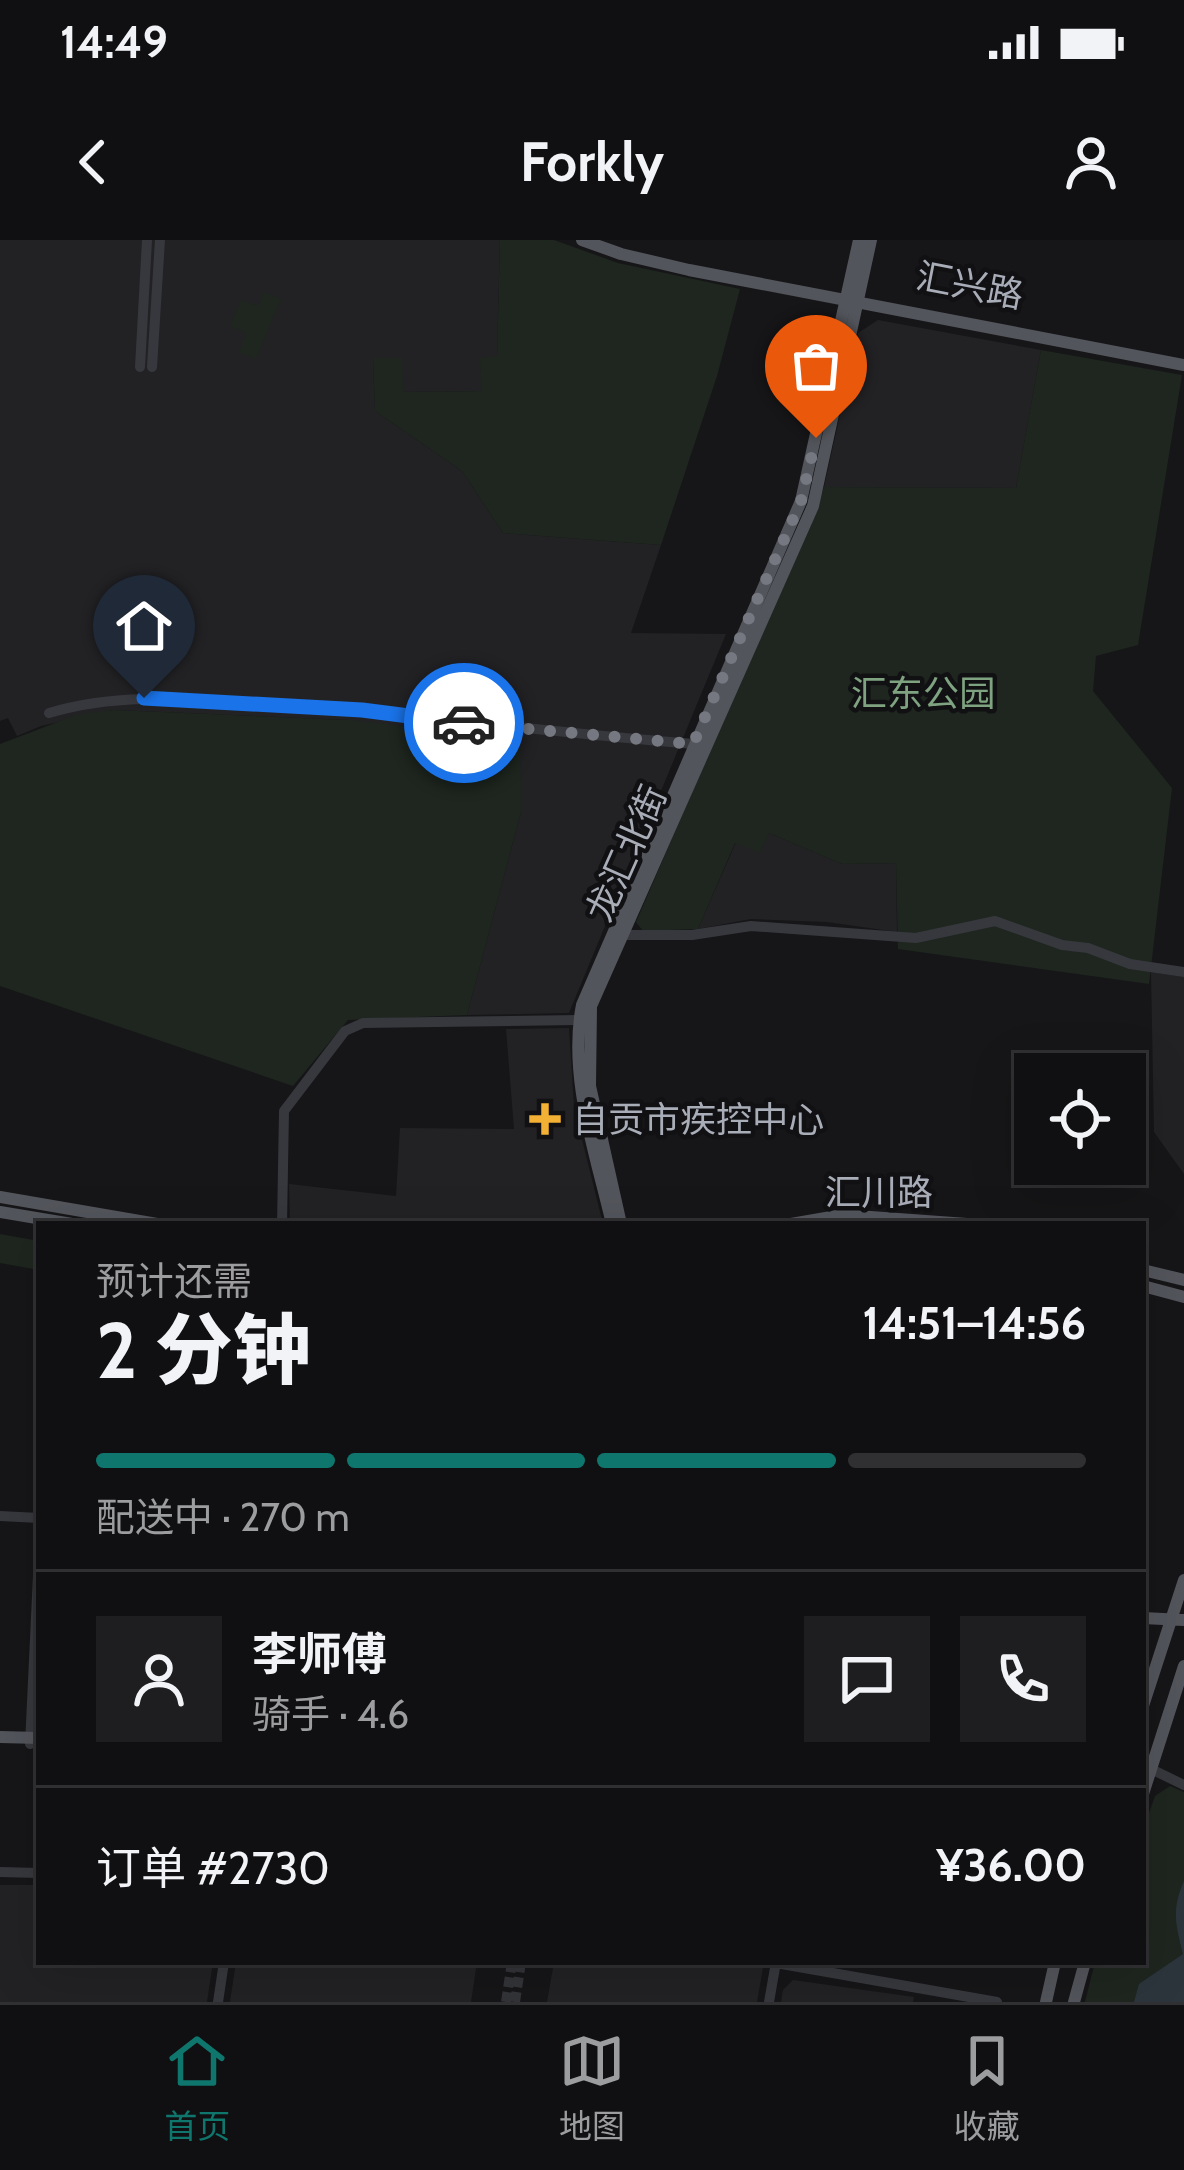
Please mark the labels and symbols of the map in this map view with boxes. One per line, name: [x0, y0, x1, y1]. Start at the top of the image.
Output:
street label: 汇兴路: [913, 253, 1027, 317]
pin: [765, 315, 867, 438]
pin: [93, 575, 195, 698]
courier: [404, 663, 524, 783]
park label: 汇东公园: [851, 671, 995, 715]
street label: 龙汇北街: [577, 778, 675, 928]
place label: 自贡市疾控中心: [572, 1097, 824, 1141]
marker: 自贡市疾控中心: [529, 1103, 561, 1135]
street label: 汇川路: [825, 1170, 933, 1214]

